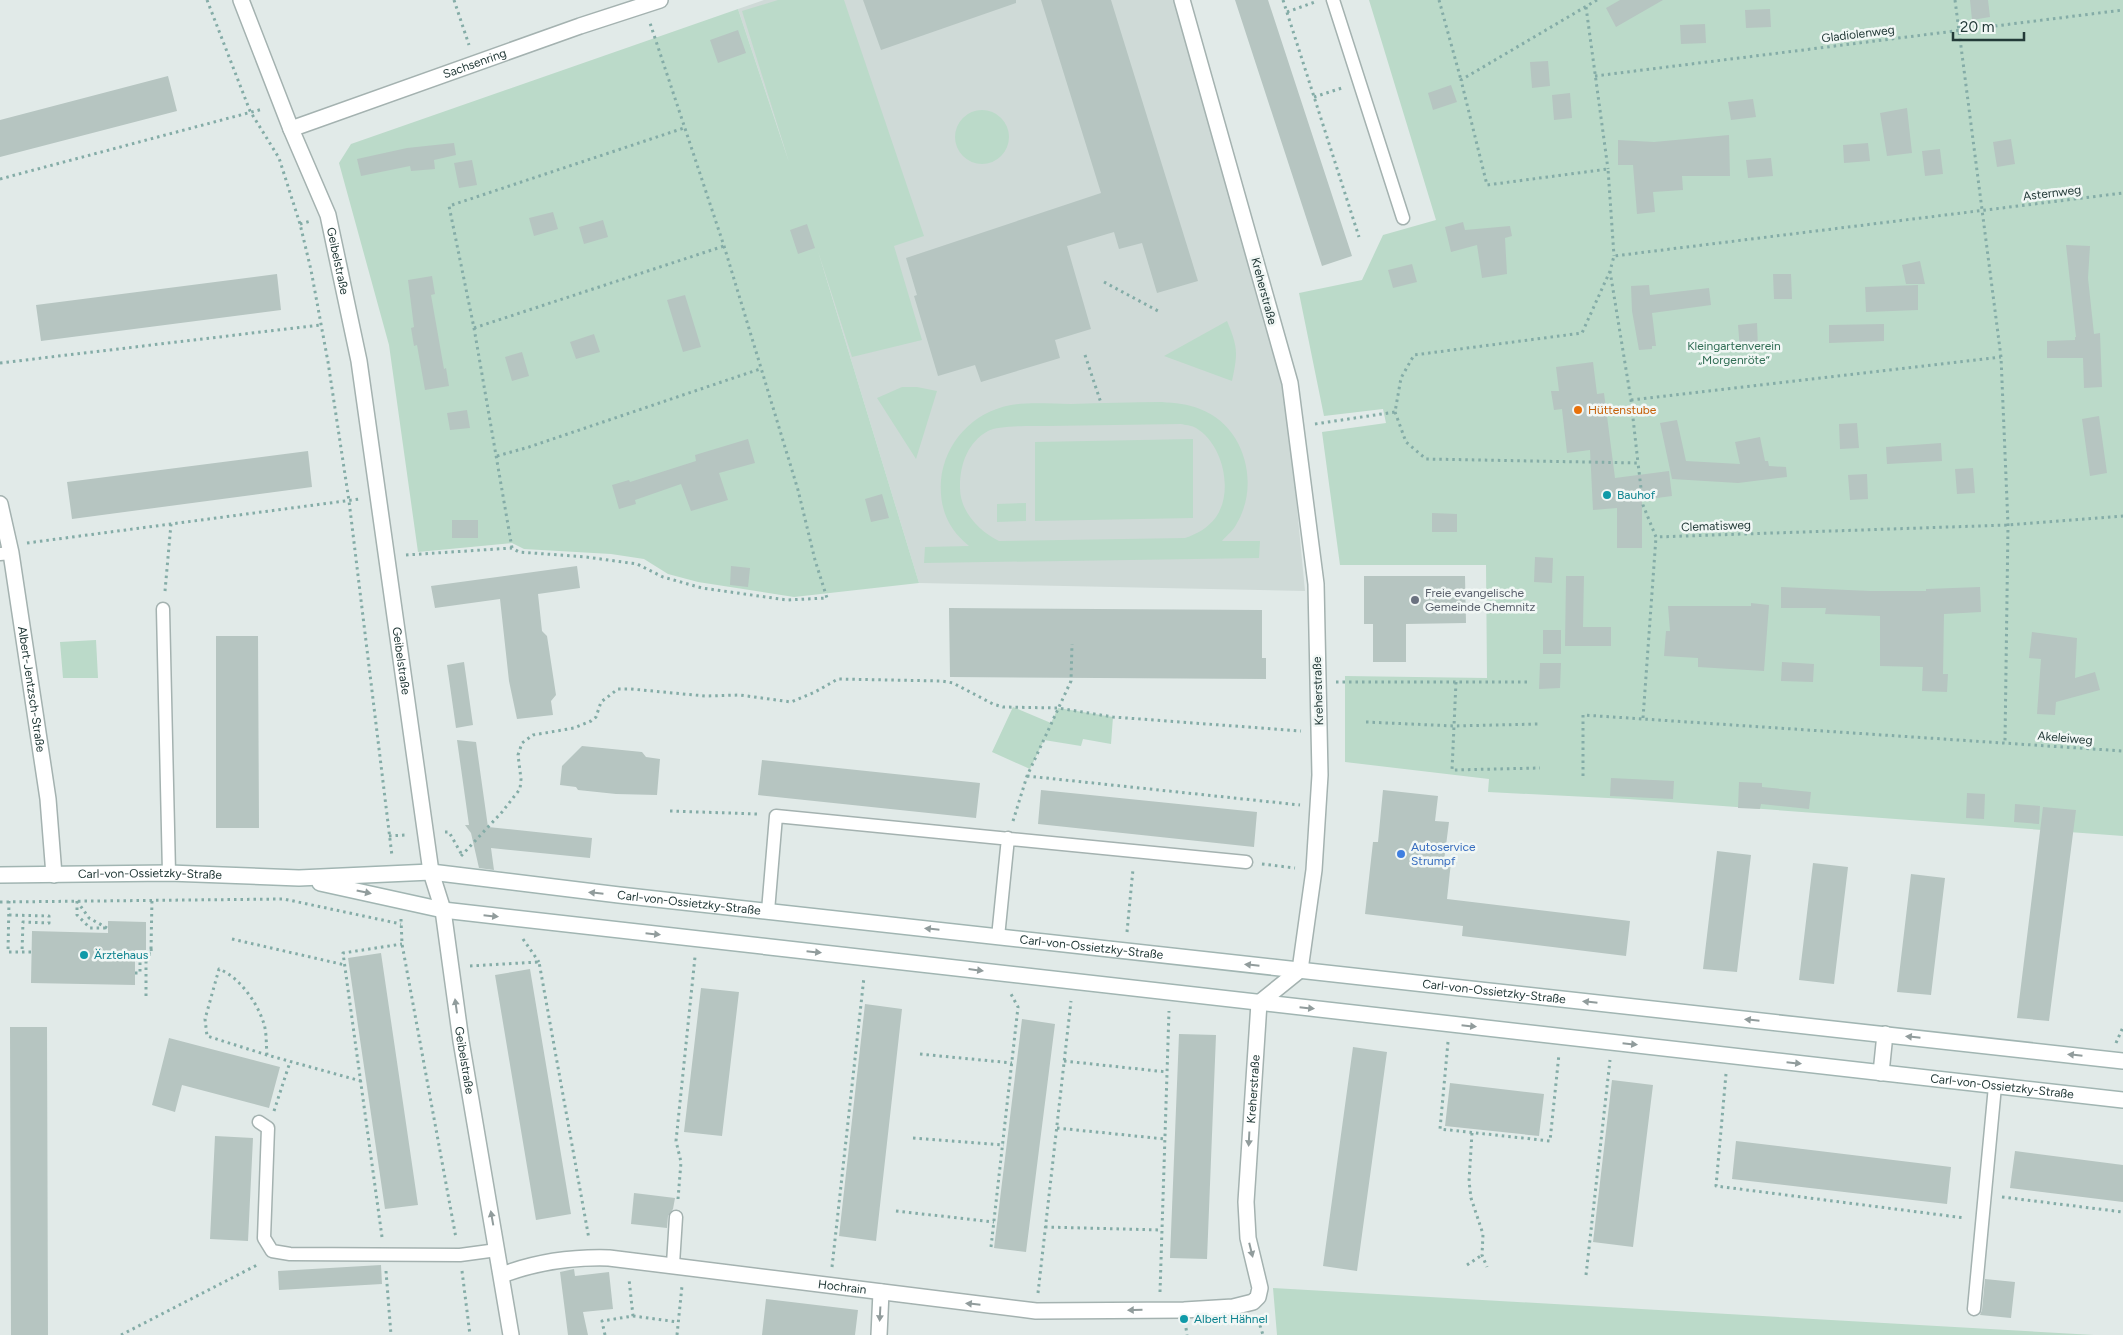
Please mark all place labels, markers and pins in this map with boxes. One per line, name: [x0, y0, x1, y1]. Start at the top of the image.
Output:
place label: Hüttenstube: [1588, 403, 1657, 417]
marker: Hüttenstube: [1572, 404, 1584, 416]
place label: Bauhof: [1617, 488, 1656, 502]
marker: Bauhof: [1601, 489, 1613, 501]
place label: Freie evangelische Gemeinde Chemnitz: [1425, 586, 1536, 614]
marker: Freie evangelische Gemeinde Chemnitz: [1409, 594, 1421, 606]
place label: Autoservice Strumpf: [1411, 840, 1476, 868]
marker: Autoservice Strumpf: [1395, 848, 1407, 860]
place label: Ärztehaus: [94, 948, 149, 962]
marker: Ärztehaus: [78, 949, 90, 961]
place label: Albert Hähnel: [1194, 1312, 1268, 1326]
marker: Albert Hähnel: [1178, 1313, 1190, 1325]

